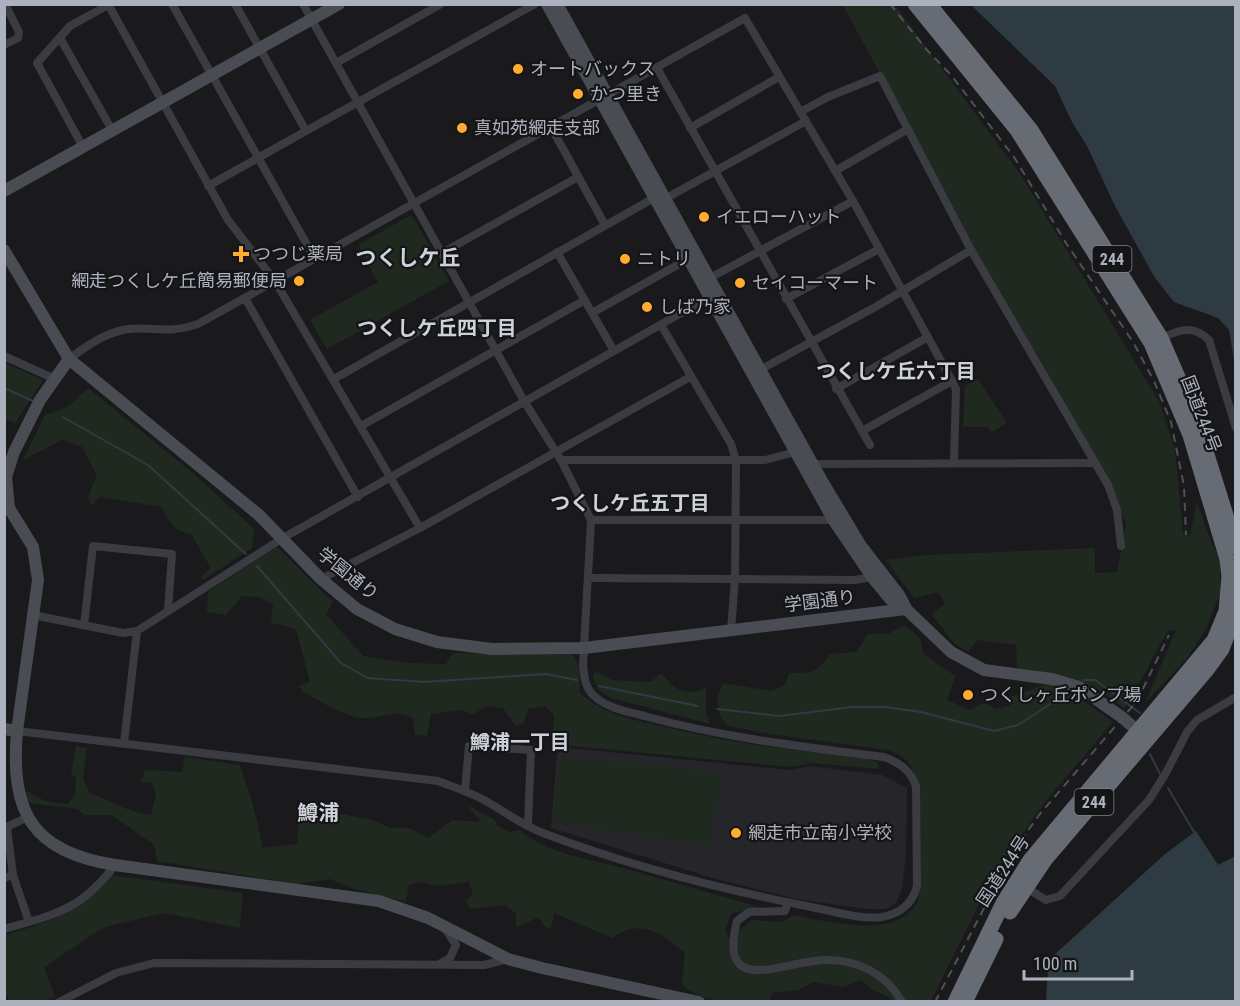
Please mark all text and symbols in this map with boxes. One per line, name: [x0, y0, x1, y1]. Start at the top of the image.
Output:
place label: オートバックス: [530, 58, 655, 79]
marker: オートバックス: [511, 62, 525, 76]
place label: かつ里き: [590, 83, 662, 104]
marker: かつ里き: [571, 87, 585, 101]
place label: 真如苑網走支部: [474, 117, 600, 138]
marker: 真如苑網走支部: [455, 121, 469, 135]
place label: イエローハット: [716, 206, 841, 227]
marker: イエローハット: [697, 210, 711, 224]
place label: つつじ薬局: [253, 243, 343, 264]
district label: つくしケ丘: [356, 246, 461, 270]
road number: 244: [1092, 246, 1132, 272]
marker: つつじ薬局: [234, 247, 248, 261]
place label: ニトリ: [637, 248, 691, 269]
marker: ニトリ: [618, 252, 632, 266]
place label: 網走つくしケ丘簡易郵便局: [71, 270, 287, 291]
place label: セイコーマート: [752, 272, 878, 293]
marker: 網走つくしケ丘簡易郵便局: [292, 274, 306, 288]
marker: セイコーマート: [733, 276, 747, 290]
place label: しば乃家: [659, 296, 731, 317]
marker: しば乃家: [640, 300, 654, 314]
district label: つくしケ丘四丁目: [357, 316, 517, 340]
district label: つくしケ丘六丁目: [816, 359, 976, 383]
street label: 国道244号: [1177, 372, 1226, 455]
district label: つくしケ丘五丁目: [550, 491, 710, 515]
street label: 学園通り: [314, 543, 383, 604]
street label: 学園通り: [783, 586, 857, 615]
place label: つくしヶ丘ポンプ場: [980, 684, 1141, 705]
marker: つくしヶ丘ポンプ場: [961, 688, 975, 702]
district label: 鱒浦一丁目: [470, 730, 570, 754]
road number: 244: [1074, 789, 1114, 815]
district label: 鱒浦: [297, 801, 339, 825]
place label: 網走市立南小学校: [748, 822, 892, 843]
marker: 網走市立南小学校: [729, 826, 743, 840]
street label: 国道244号: [972, 831, 1033, 910]
scale bar: [1024, 943, 1132, 981]
text: 100 m: [1033, 953, 1077, 974]

